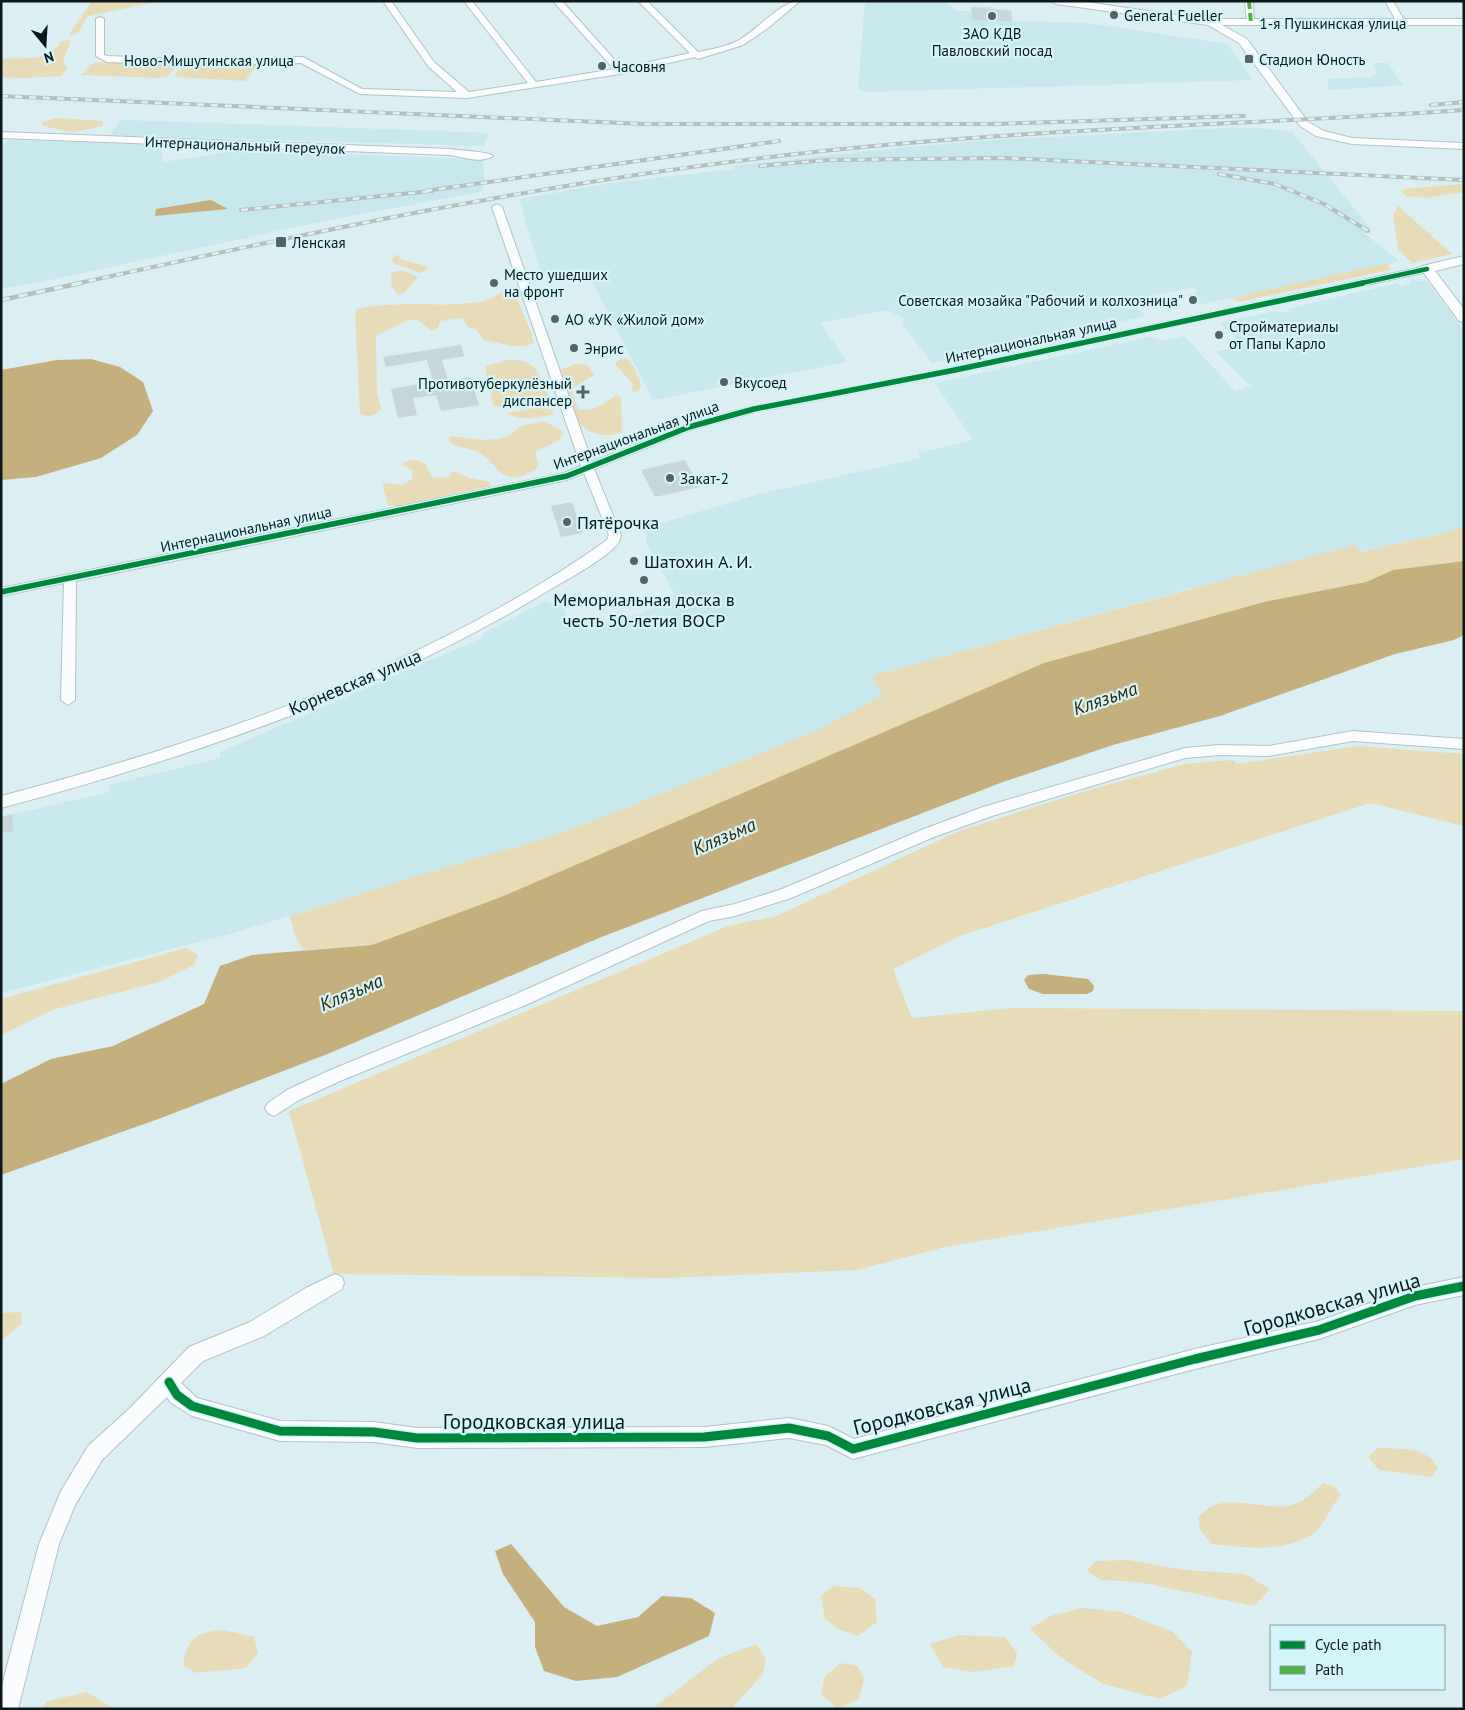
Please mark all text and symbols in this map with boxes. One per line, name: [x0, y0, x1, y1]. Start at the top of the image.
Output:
place label: General Fueller: [1124, 6, 1223, 25]
marker: General Fueller: [1108, 9, 1120, 21]
marker: ЗАО КДВ Павловский посад: [986, 10, 998, 22]
street label: 1-я Пушкинская улица: [1260, 14, 1406, 33]
north arrow: [20, 20, 70, 70]
place label: ЗАО КДВ Павловский посад: [932, 24, 1052, 60]
text: N: [42, 47, 56, 67]
place label: Стадион Юность: [1259, 50, 1366, 69]
street label: Ново-Мишутинская улица: [124, 51, 294, 70]
marker: Стадион Юность: [1243, 53, 1255, 65]
place label: Часовня: [612, 57, 666, 76]
marker: Часовня: [596, 60, 608, 72]
street label: Интернациональный переулок: [144, 132, 346, 158]
place label: Ленская: [291, 233, 346, 252]
marker: Ленская: [274, 235, 288, 249]
place label: Место ушедших на фронт: [504, 265, 608, 301]
marker: Место ушедших на фронт: [488, 277, 500, 289]
place label: Советская мозайка "Рабочий и колхозница": [898, 291, 1183, 310]
marker: Советская мозайка "Рабочий и колхозница": [1187, 294, 1199, 306]
place label: АО «УК «Жилой дом»: [565, 310, 705, 329]
marker: АО «УК «Жилой дом»: [549, 313, 561, 325]
street label: Интернациональная улица: [944, 313, 1118, 367]
place label: Стройматериалы от Папы Карло: [1229, 317, 1339, 353]
marker: Стройматериалы от Папы Карло: [1213, 329, 1225, 341]
place label: Энрис: [584, 339, 624, 358]
marker: Энрис: [568, 342, 580, 354]
place label: Вкусоед: [734, 373, 787, 392]
place label: Противотуберкулёзный диспансер: [418, 374, 572, 410]
marker: Вкусоед: [718, 376, 730, 388]
marker: Противотуберкулёзный диспансер: [576, 385, 590, 399]
street label: Интернациональная улица: [551, 396, 721, 474]
place label: Закат-2: [680, 469, 729, 488]
marker: Закат-2: [664, 472, 676, 484]
street label: Интернациональная улица: [159, 502, 333, 556]
place label: Пятёрочка: [577, 511, 659, 534]
marker: Пятёрочка: [561, 516, 573, 528]
place label: Шатохин А. И.: [644, 550, 752, 573]
marker: Шатохин А. И.: [628, 555, 640, 567]
marker: Мемориальная доска в честь 50-летия ВОСР: [638, 574, 650, 586]
place label: Мемориальная доска в честь 50-летия ВОСР: [553, 588, 735, 632]
street label: Корневская улица: [285, 644, 425, 720]
water label: Клязьма: [1070, 676, 1141, 720]
water label: Клязьма: [689, 812, 760, 860]
water label: Клязьма: [316, 968, 387, 1016]
street label: Городковская улица: [1241, 1266, 1423, 1342]
street label: Городковская улица: [850, 1371, 1034, 1441]
street label: Городковская улица: [443, 1408, 625, 1435]
legend: [1270, 1625, 1445, 1690]
text: Cycle path: [1315, 1635, 1381, 1654]
text: Path: [1315, 1660, 1344, 1679]

